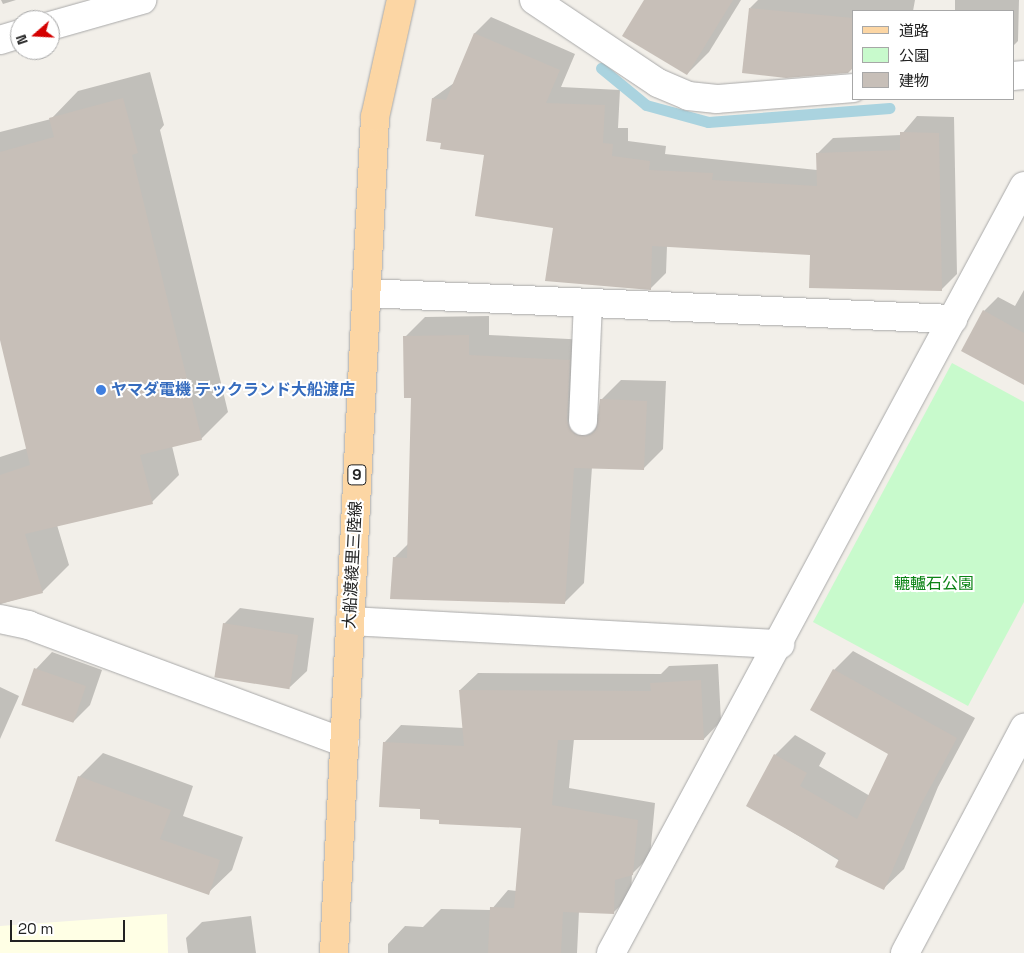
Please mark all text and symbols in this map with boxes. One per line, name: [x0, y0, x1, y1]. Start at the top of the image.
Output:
north arrow: [10, 10, 60, 60]
legend: [852, 10, 1014, 100]
text: 道路: [899, 21, 929, 40]
text: N: [12, 32, 32, 47]
text: 公園: [899, 46, 929, 65]
text: 建物: [899, 71, 929, 90]
place label: ヤマダ電機 テックランド大船渡店: [111, 380, 355, 400]
marker: ヤマダ電機 テックランド大船渡店: [95, 384, 107, 396]
road number: 9: [347, 462, 367, 488]
street label: 大船渡綾里三陸線: [340, 501, 366, 629]
park label: 轆轤石公園: [894, 574, 974, 594]
scale bar: [12, 910, 128, 942]
text: 20 m: [18, 919, 53, 938]

